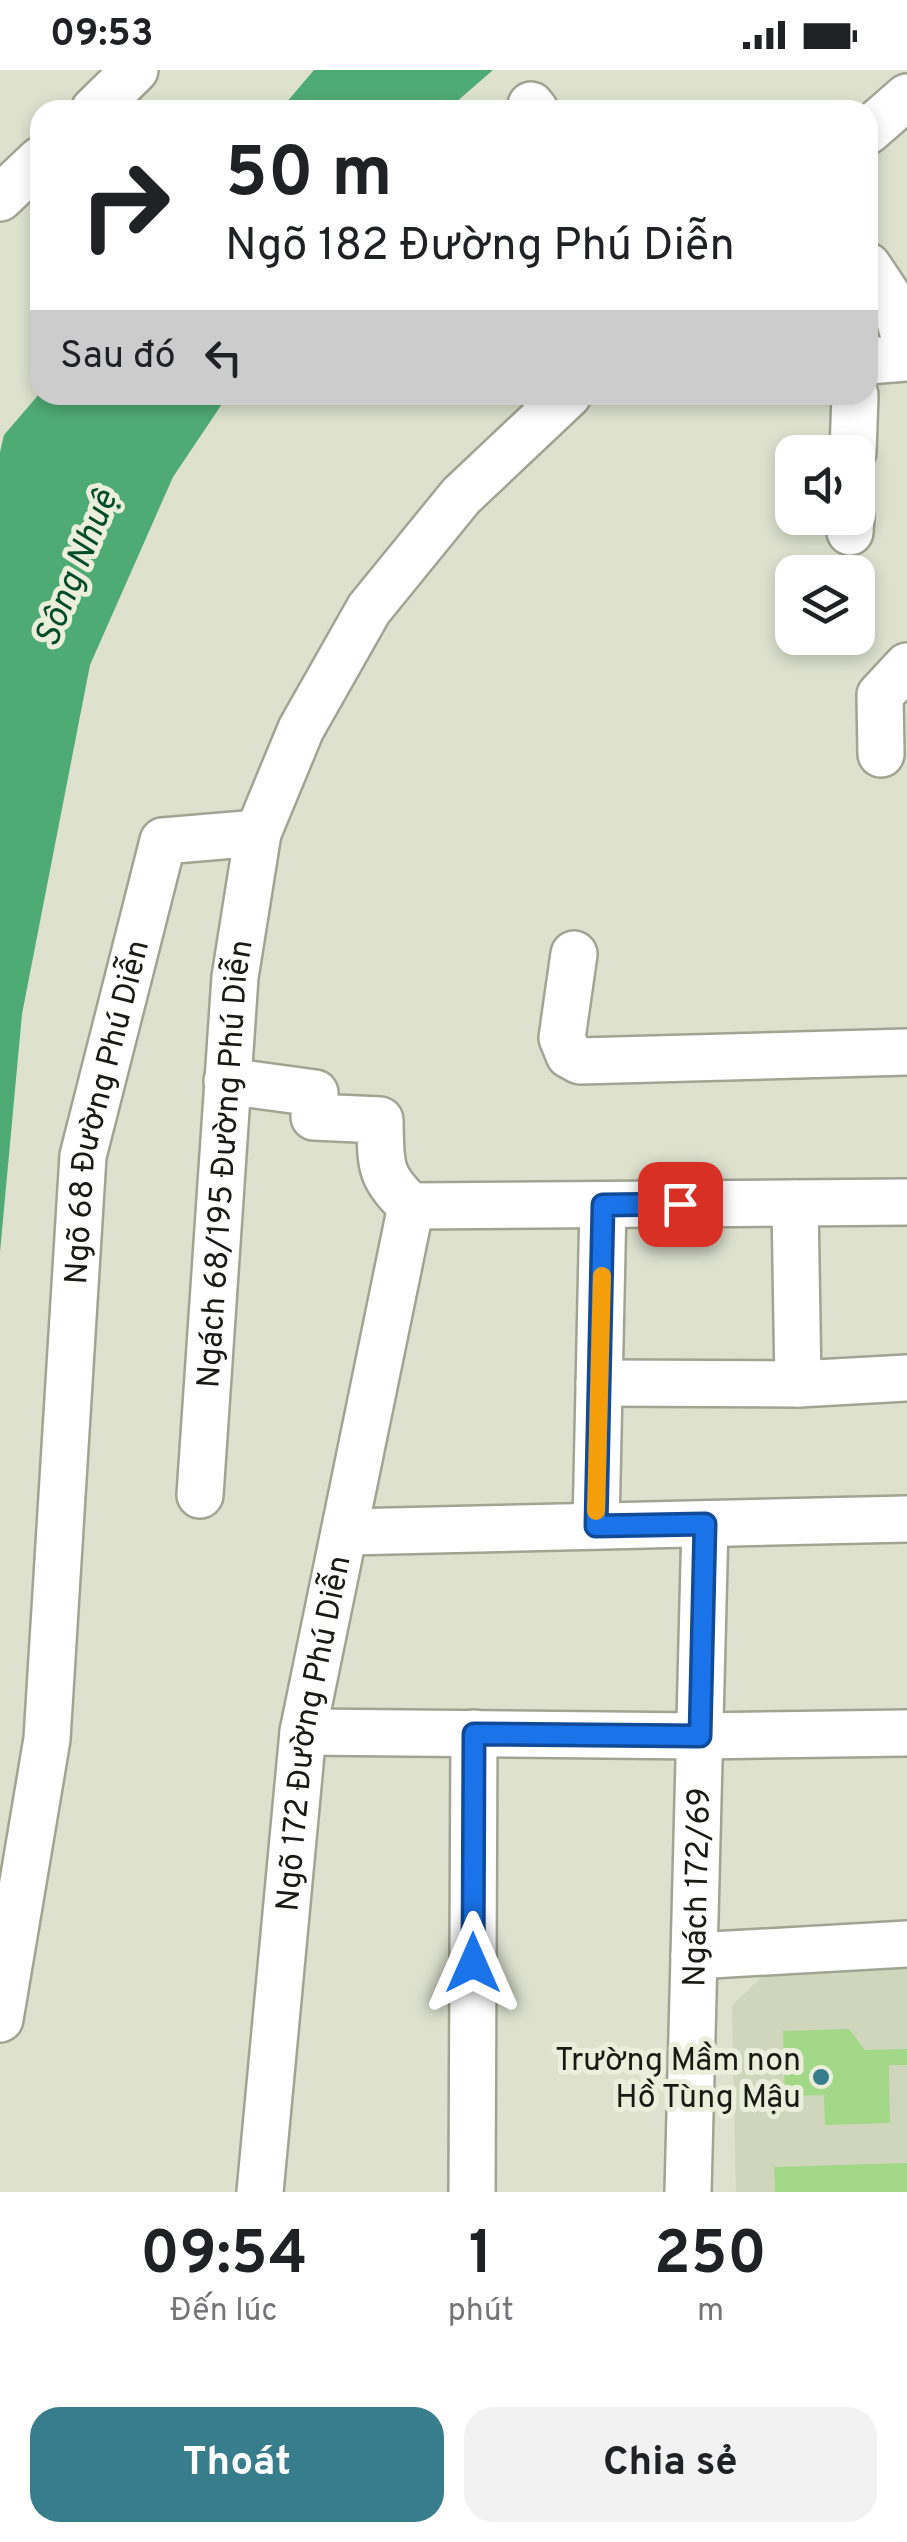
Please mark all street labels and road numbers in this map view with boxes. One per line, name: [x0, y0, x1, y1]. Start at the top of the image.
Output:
street label: Ngõ 68 Đường Phú Diễn: [58, 936, 160, 1286]
street label: Ngách 68/195 Đường Phú Diễn: [190, 937, 264, 1390]
street label: Ngõ 172 Đường Phú Diễn: [269, 1552, 362, 1913]
street label: Ngách 172/69: [676, 1787, 721, 1987]

